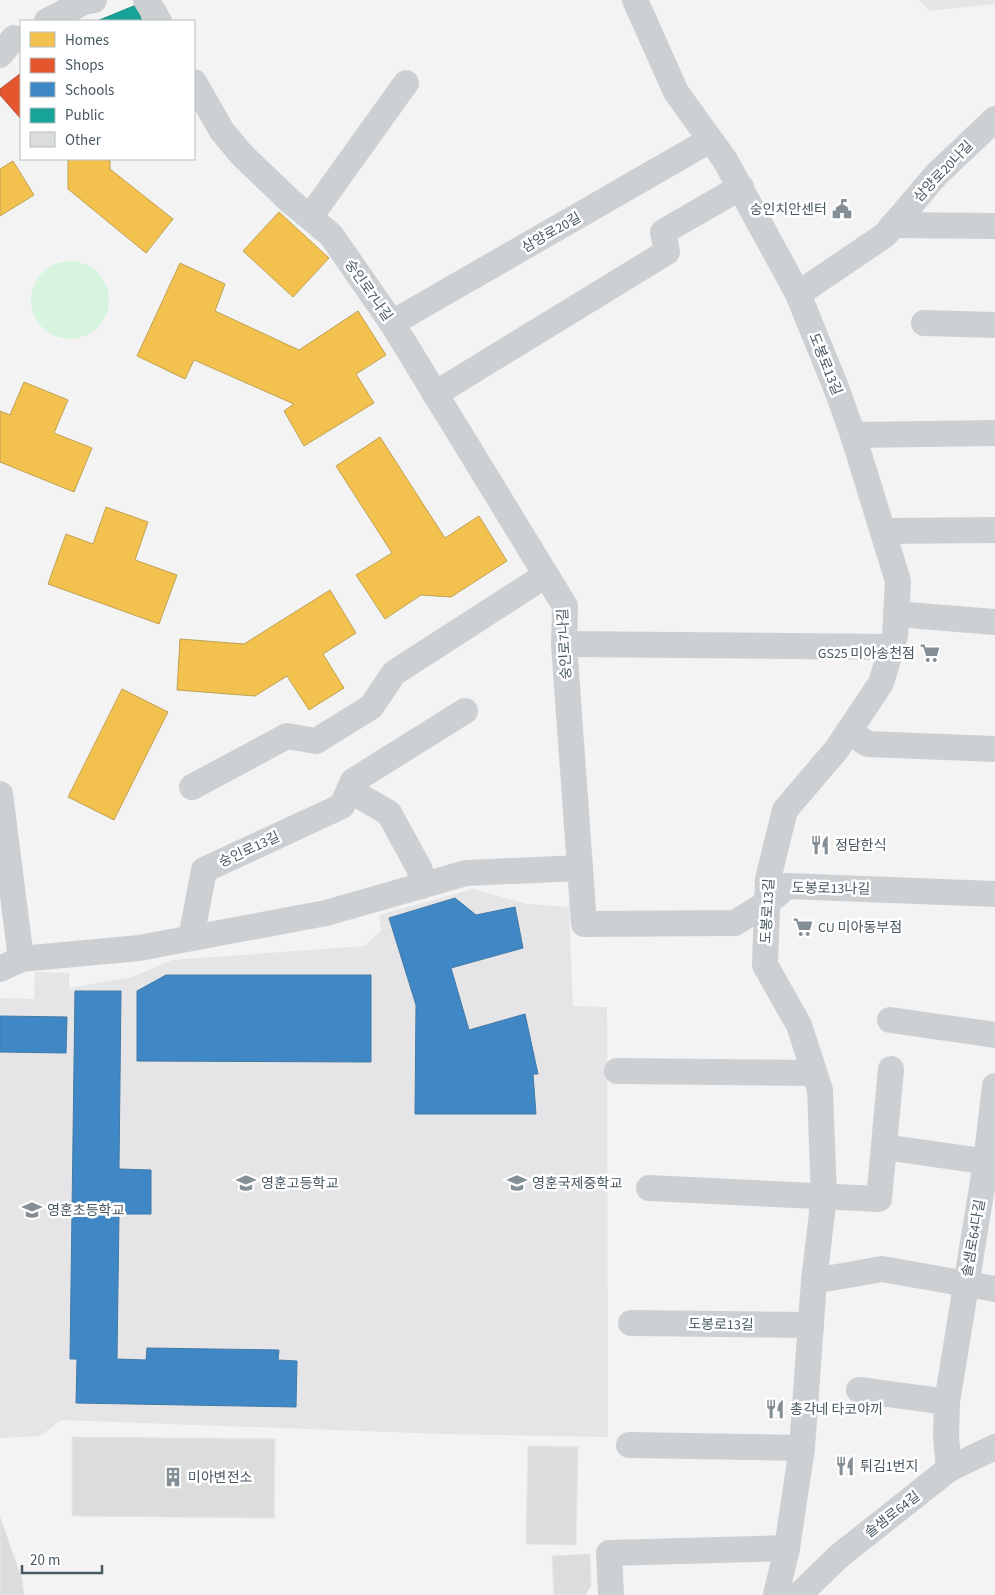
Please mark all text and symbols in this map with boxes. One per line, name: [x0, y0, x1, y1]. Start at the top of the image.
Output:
legend: [20, 20, 195, 160]
text: Homes: [65, 30, 109, 51]
text: Shops: [65, 55, 104, 76]
text: Schools: [65, 80, 114, 101]
text: Public: [65, 105, 104, 126]
text: Other: [65, 130, 102, 151]
street label: 삼양로20나길: [909, 137, 978, 207]
public building icon: 숭인치안센터: [831, 198, 853, 220]
place label: 숭인치안센터: [750, 200, 827, 220]
street label: 삼양로20길: [518, 208, 585, 258]
street label: 숭인로7나길: [340, 256, 397, 326]
street label: 도봉로13길: [804, 330, 847, 398]
street label: 숭인로7나길: [553, 608, 577, 680]
supermarket icon: GS25 미아송천점: [919, 642, 941, 664]
place label: GS25 미아송천점: [818, 644, 915, 664]
street label: 숭인로13길: [216, 827, 283, 873]
restaurant icon: 정담한식: [809, 834, 831, 856]
place label: 정담한식: [835, 836, 887, 856]
street label: 도봉로13길: [756, 878, 780, 944]
street label: 도봉로13나길: [792, 878, 870, 900]
supermarket icon: CU 미아동부점: [792, 916, 814, 938]
place label: CU 미아동부점: [818, 918, 902, 938]
school or university icon: 영훈고등학교: [235, 1172, 257, 1194]
school or university icon: 영훈국제중학교: [506, 1172, 528, 1194]
place label: 영훈고등학교: [261, 1174, 338, 1194]
place label: 영훈국제중학교: [532, 1174, 622, 1194]
street label: 솔샘로64다길: [957, 1198, 991, 1278]
school or university icon: 영훈초등학교: [21, 1199, 43, 1221]
place label: 영훈초등학교: [47, 1201, 124, 1221]
street label: 도봉로13길: [688, 1314, 754, 1336]
restaurant icon: 총각네 타코야끼: [764, 1398, 786, 1420]
place label: 총각네 타코야끼: [790, 1400, 883, 1420]
restaurant icon: 튀김1번지: [834, 1455, 856, 1477]
place label: 튀김1번지: [860, 1457, 918, 1477]
building icon: 미아변전소: [162, 1466, 184, 1488]
place label: 미아변전소: [188, 1468, 253, 1488]
street label: 솔샘로64길: [861, 1487, 925, 1543]
scale bar: [22, 1542, 102, 1574]
text: 20 m: [30, 1550, 60, 1571]

